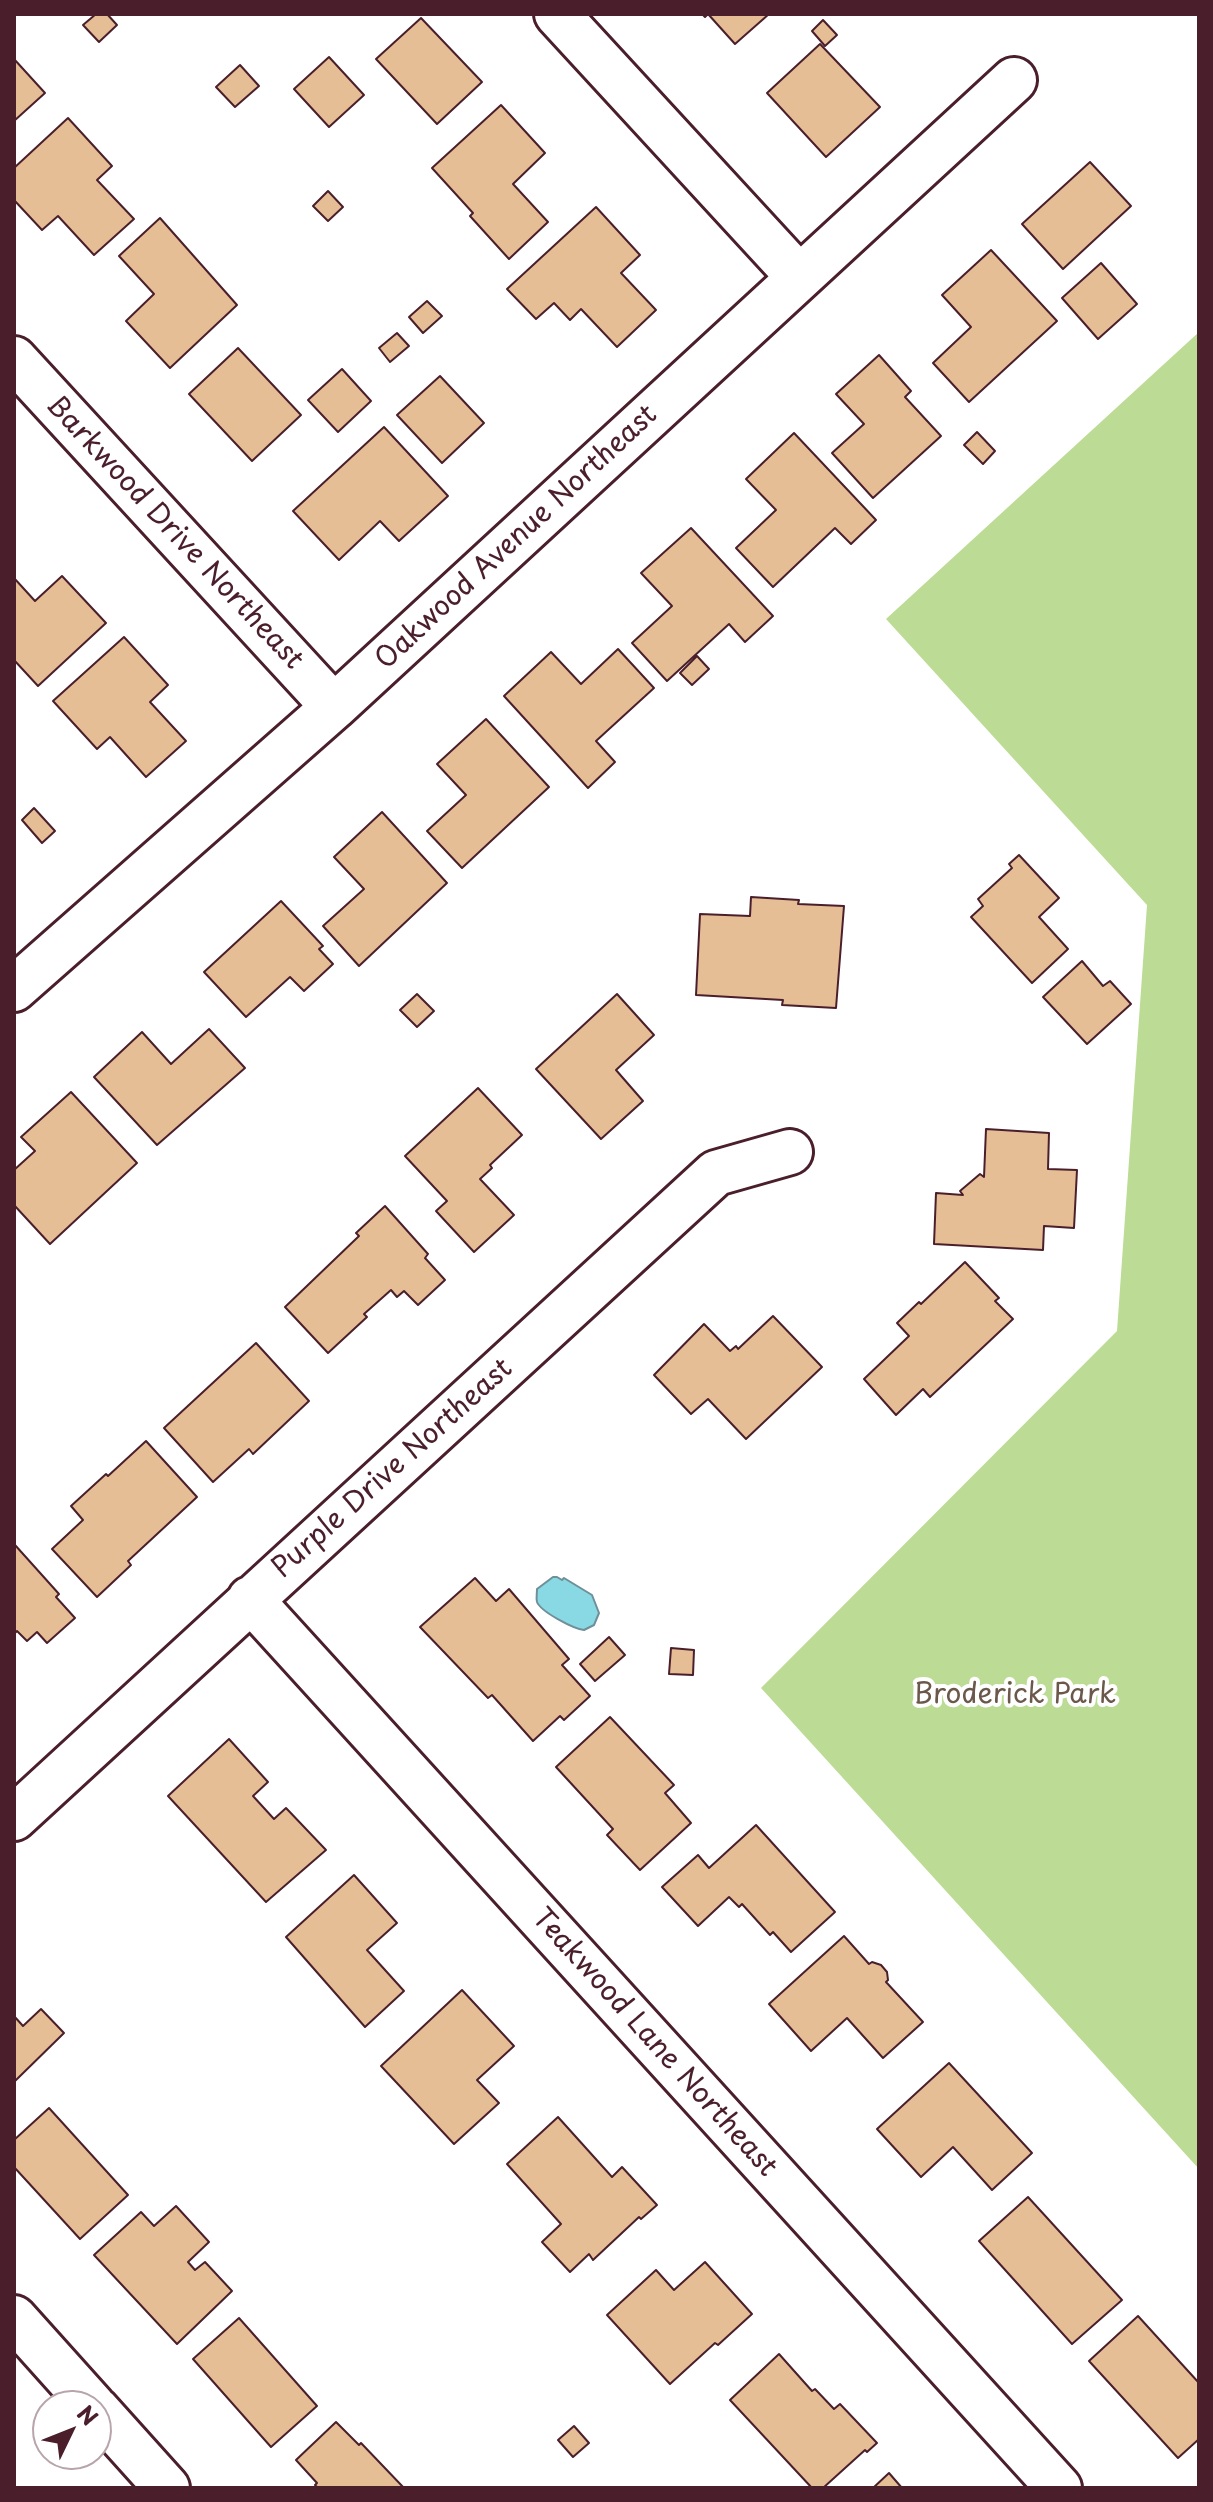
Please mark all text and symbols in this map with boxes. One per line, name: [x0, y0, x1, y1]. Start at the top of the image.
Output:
street label: Barkwood Drive Northeast: [38, 389, 310, 677]
street label: Oakwood Avenue Northeast: [369, 399, 665, 677]
street label: Purple Drive Northeast: [266, 1352, 520, 1586]
park label: Broderick Park: [914, 1678, 1116, 1712]
street label: Teakwood Lane Northeast: [525, 1902, 783, 2184]
north arrow: [32, 2390, 112, 2470]
text: N: [70, 2397, 106, 2432]

